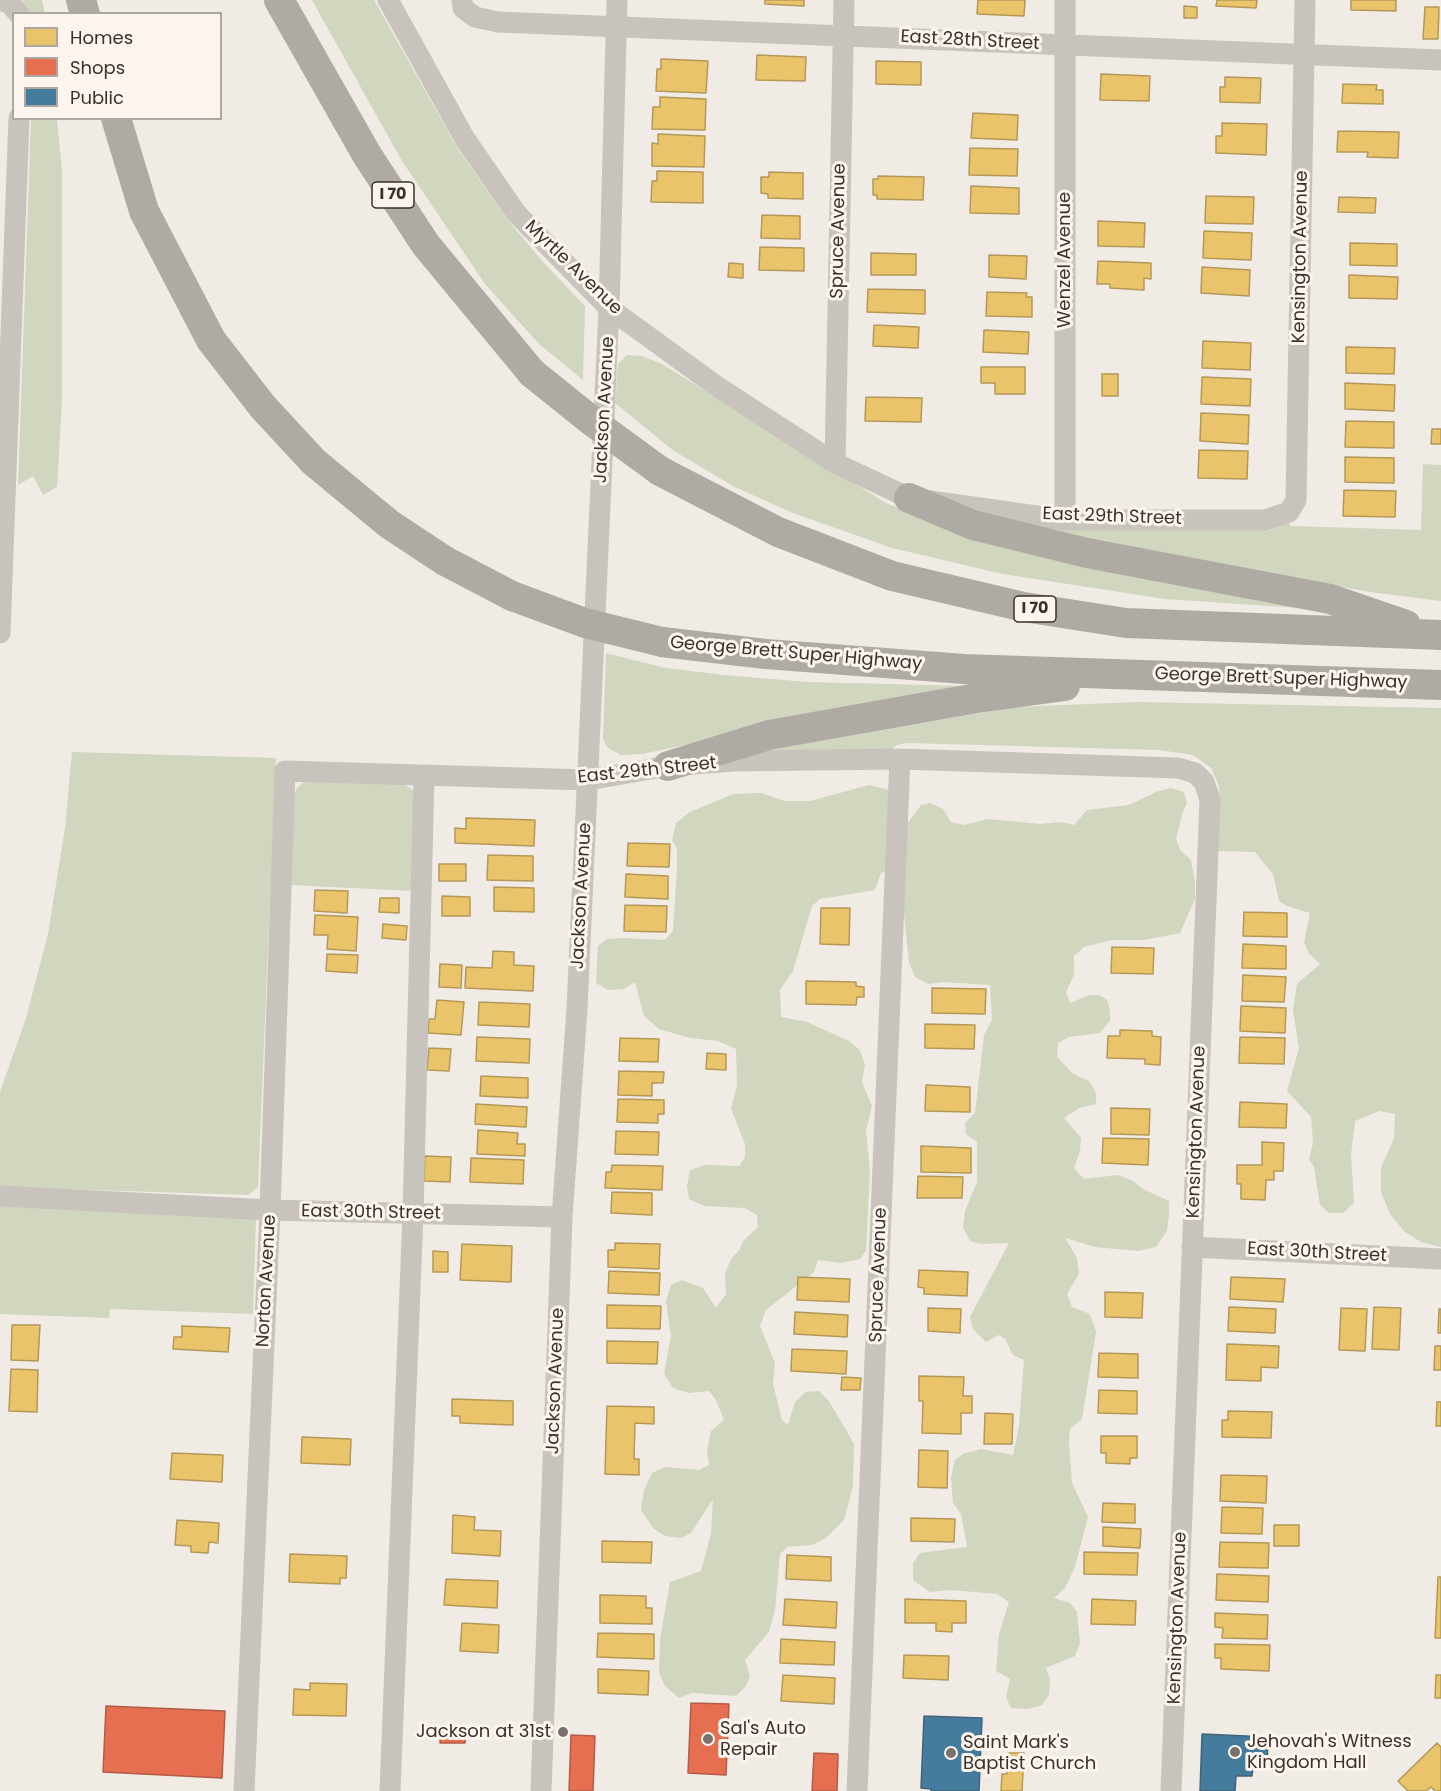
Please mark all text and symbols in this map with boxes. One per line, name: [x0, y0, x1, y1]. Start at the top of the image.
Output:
legend: [12, 12, 222, 120]
text: Homes: [70, 25, 133, 50]
street label: East 28th Street: [900, 27, 1040, 55]
text: Shops: [70, 55, 125, 80]
text: Public: [70, 85, 124, 110]
street label: Spruce Avenue: [827, 163, 851, 299]
street label: Kensington Avenue: [1289, 170, 1313, 344]
road number: I 70: [372, 182, 414, 208]
street label: Wenzel Avenue: [1054, 192, 1076, 328]
street label: Myrtle Avenue: [520, 216, 626, 320]
street label: Jackson Avenue: [590, 336, 620, 484]
street label: East 29th Street: [1042, 504, 1182, 530]
road number: I 70: [1014, 596, 1056, 622]
street label: George Brett Super Highway: [669, 632, 923, 676]
street label: George Brett Super Highway: [1154, 664, 1408, 694]
street label: East 29th Street: [577, 753, 717, 789]
street label: Jackson Avenue: [567, 822, 597, 970]
street label: Kensington Avenue: [1183, 1045, 1211, 1219]
street label: East 30th Street: [301, 1201, 441, 1225]
street label: Spruce Avenue: [866, 1207, 892, 1343]
street label: Norton Avenue: [253, 1214, 281, 1348]
street label: East 30th Street: [1247, 1239, 1387, 1267]
street label: Jackson Avenue: [543, 1307, 569, 1455]
street label: Kensington Avenue: [1164, 1531, 1192, 1705]
place label: Sal's Auto Repair: [720, 1718, 806, 1760]
place label: Jackson at 31st: [416, 1721, 551, 1743]
marker: Jackson at 31st: [556, 1725, 570, 1739]
place label: Jehovah's Witness Kingdom Hall: [1247, 1731, 1412, 1774]
marker: Sal's Auto Repair: [701, 1732, 715, 1746]
place label: Saint Mark's Baptist Church: [963, 1732, 1096, 1774]
marker: Jehovah's Witness Kingdom Hall: [1228, 1745, 1242, 1759]
marker: Saint Mark's Baptist Church: [944, 1746, 958, 1760]

